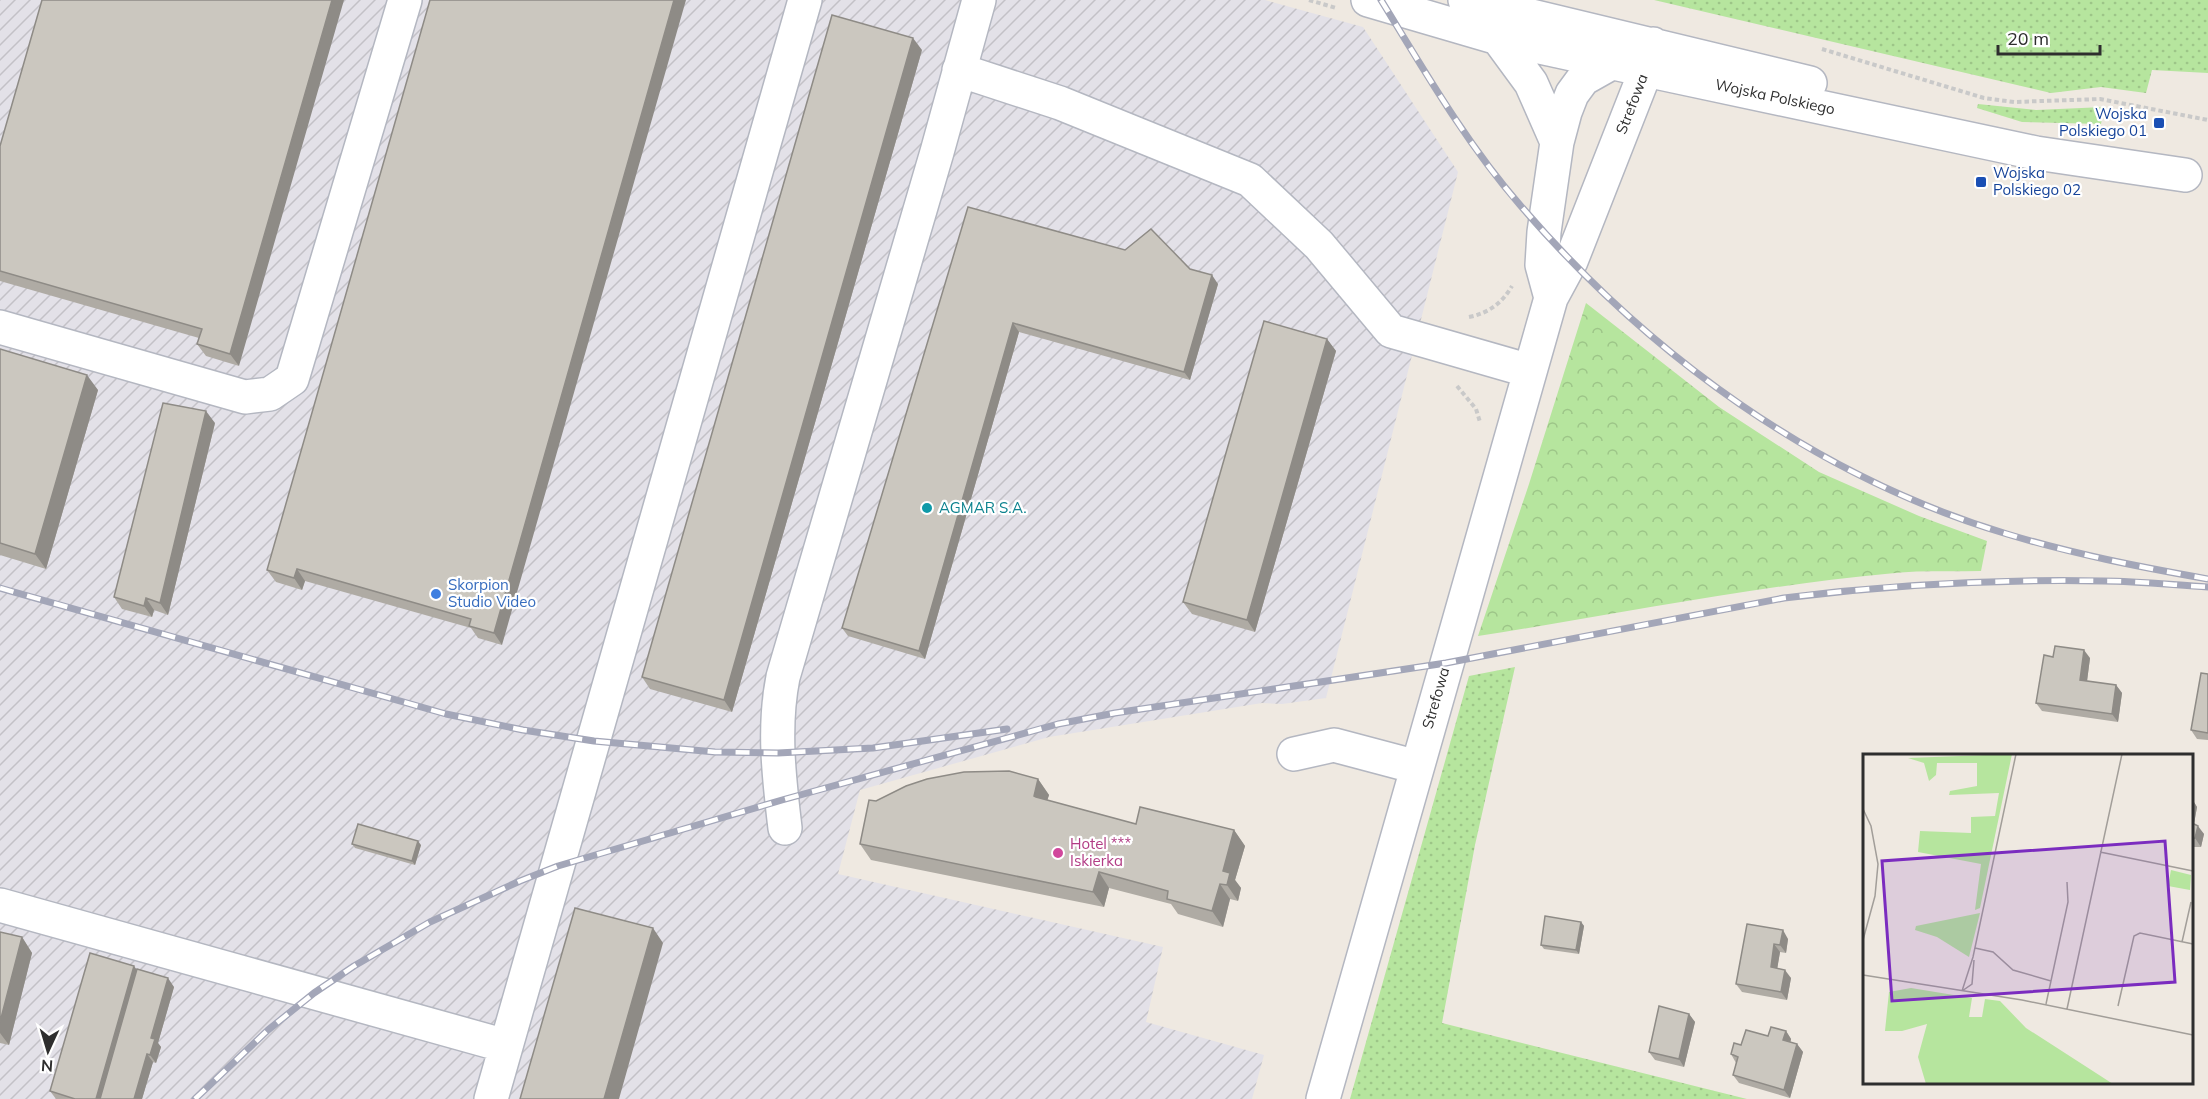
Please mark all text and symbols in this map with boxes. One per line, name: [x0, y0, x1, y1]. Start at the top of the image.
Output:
scale bar: [1998, 18, 2100, 56]
text: 20 m: [2007, 27, 2049, 50]
street label: Strefowa: [1611, 71, 1652, 137]
street label: Wojska Polskiego: [1713, 75, 1837, 118]
place label: Wojska Polskiego 01: [2059, 104, 2147, 140]
marker: Wojska Polskiego 01: [2152, 116, 2166, 130]
place label: Wojska Polskiego 02: [1993, 163, 2081, 199]
marker: Wojska Polskiego 02: [1974, 175, 1988, 189]
place label: AGMAR S.A.: [939, 498, 1027, 517]
marker: AGMAR S.A.: [920, 501, 934, 515]
place label: Skorpion Studio Video: [448, 575, 536, 611]
marker: Skorpion Studio Video: [429, 587, 443, 601]
street label: Strefowa: [1418, 665, 1453, 731]
inset map: [1863, 754, 2193, 1084]
place label: Hotel *** Iskierka: [1070, 834, 1131, 870]
marker: Hotel *** Iskierka: [1051, 846, 1065, 860]
north arrow: [18, 1021, 78, 1081]
text: N: [40, 1056, 54, 1076]

